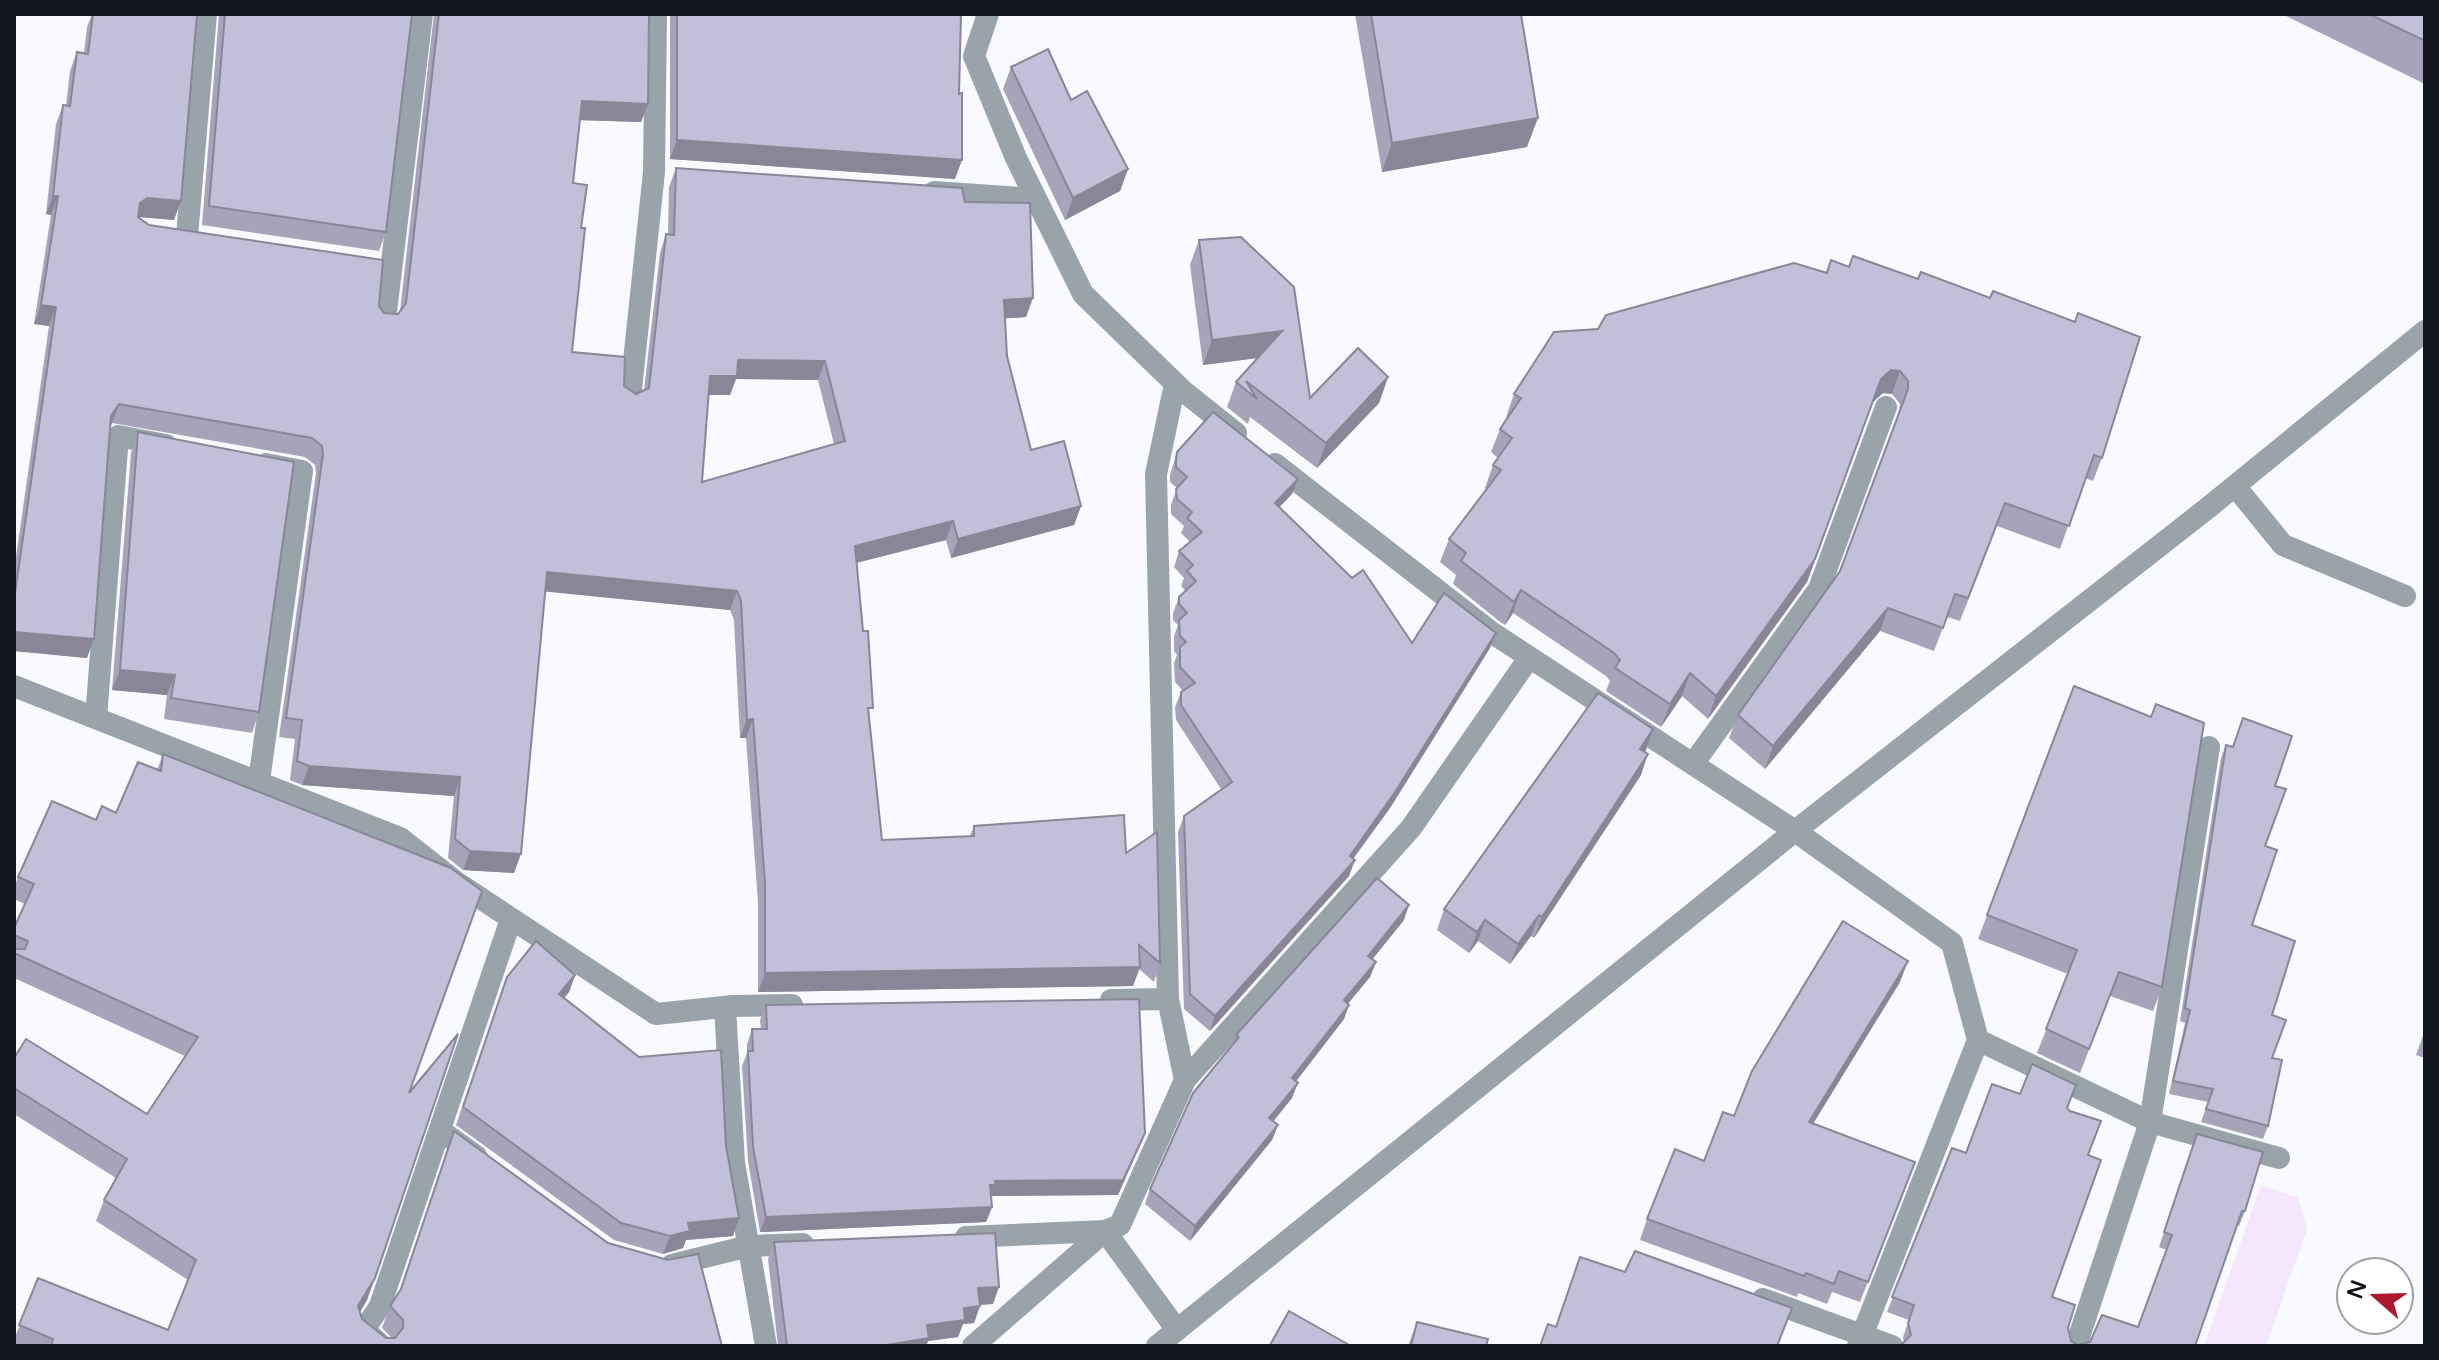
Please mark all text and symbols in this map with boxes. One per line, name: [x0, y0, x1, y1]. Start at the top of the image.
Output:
north arrow: [2335, 1256, 2415, 1336]
text: N: [2342, 1277, 2372, 1302]

